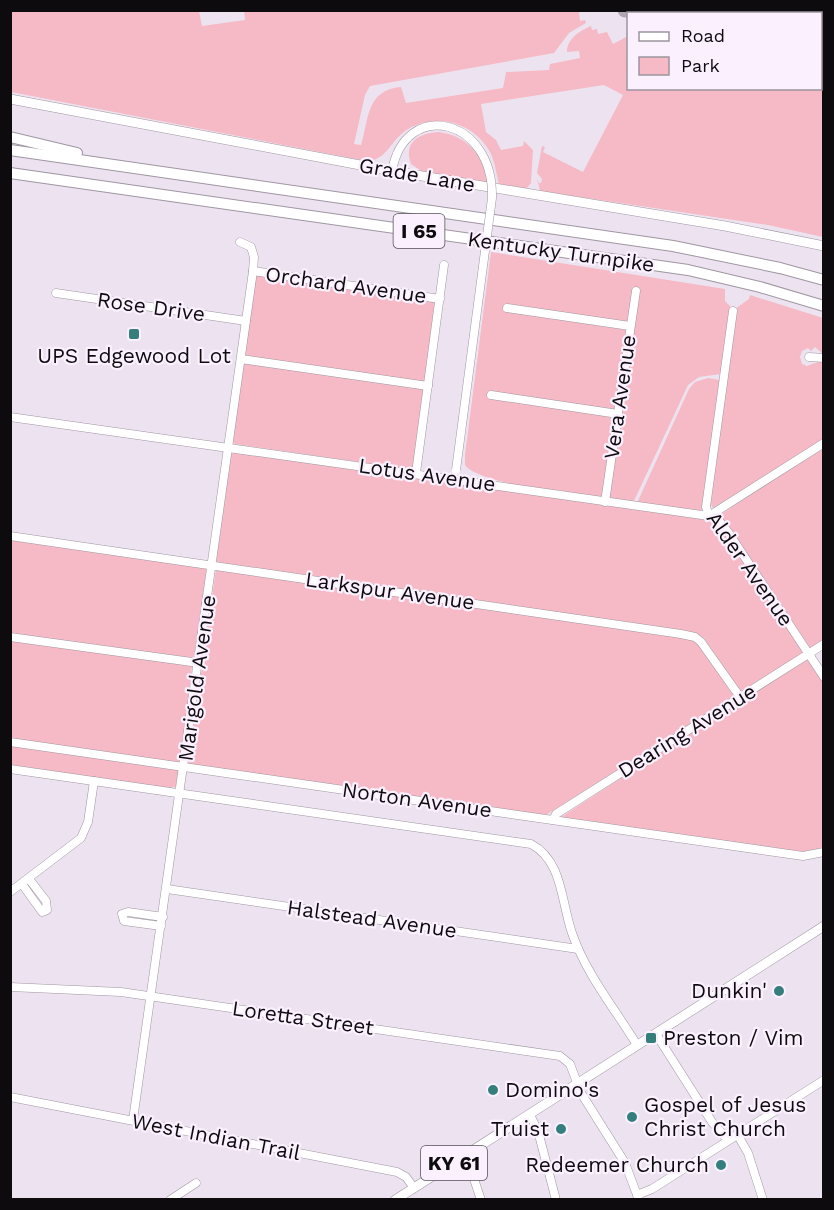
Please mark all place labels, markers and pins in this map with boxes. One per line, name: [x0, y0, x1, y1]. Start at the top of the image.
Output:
marker: UPS Edgewood Lot: [127, 327, 141, 341]
place label: UPS Edgewood Lot: [37, 343, 231, 368]
place label: Dunkin': [691, 978, 767, 1003]
marker: Dunkin': [772, 984, 786, 998]
place label: Preston / Vim: [663, 1025, 804, 1050]
marker: Preston / Vim: [644, 1031, 658, 1045]
place label: Domino's: [505, 1077, 599, 1102]
marker: Domino's: [486, 1083, 500, 1097]
place label: Gospel of Jesus Christ Church: [644, 1092, 806, 1141]
marker: Gospel of Jesus Christ Church: [625, 1110, 639, 1124]
place label: Truist: [491, 1116, 549, 1141]
marker: Truist: [554, 1122, 568, 1136]
place label: Redeemer Church: [525, 1152, 709, 1177]
marker: Redeemer Church: [714, 1158, 728, 1172]

